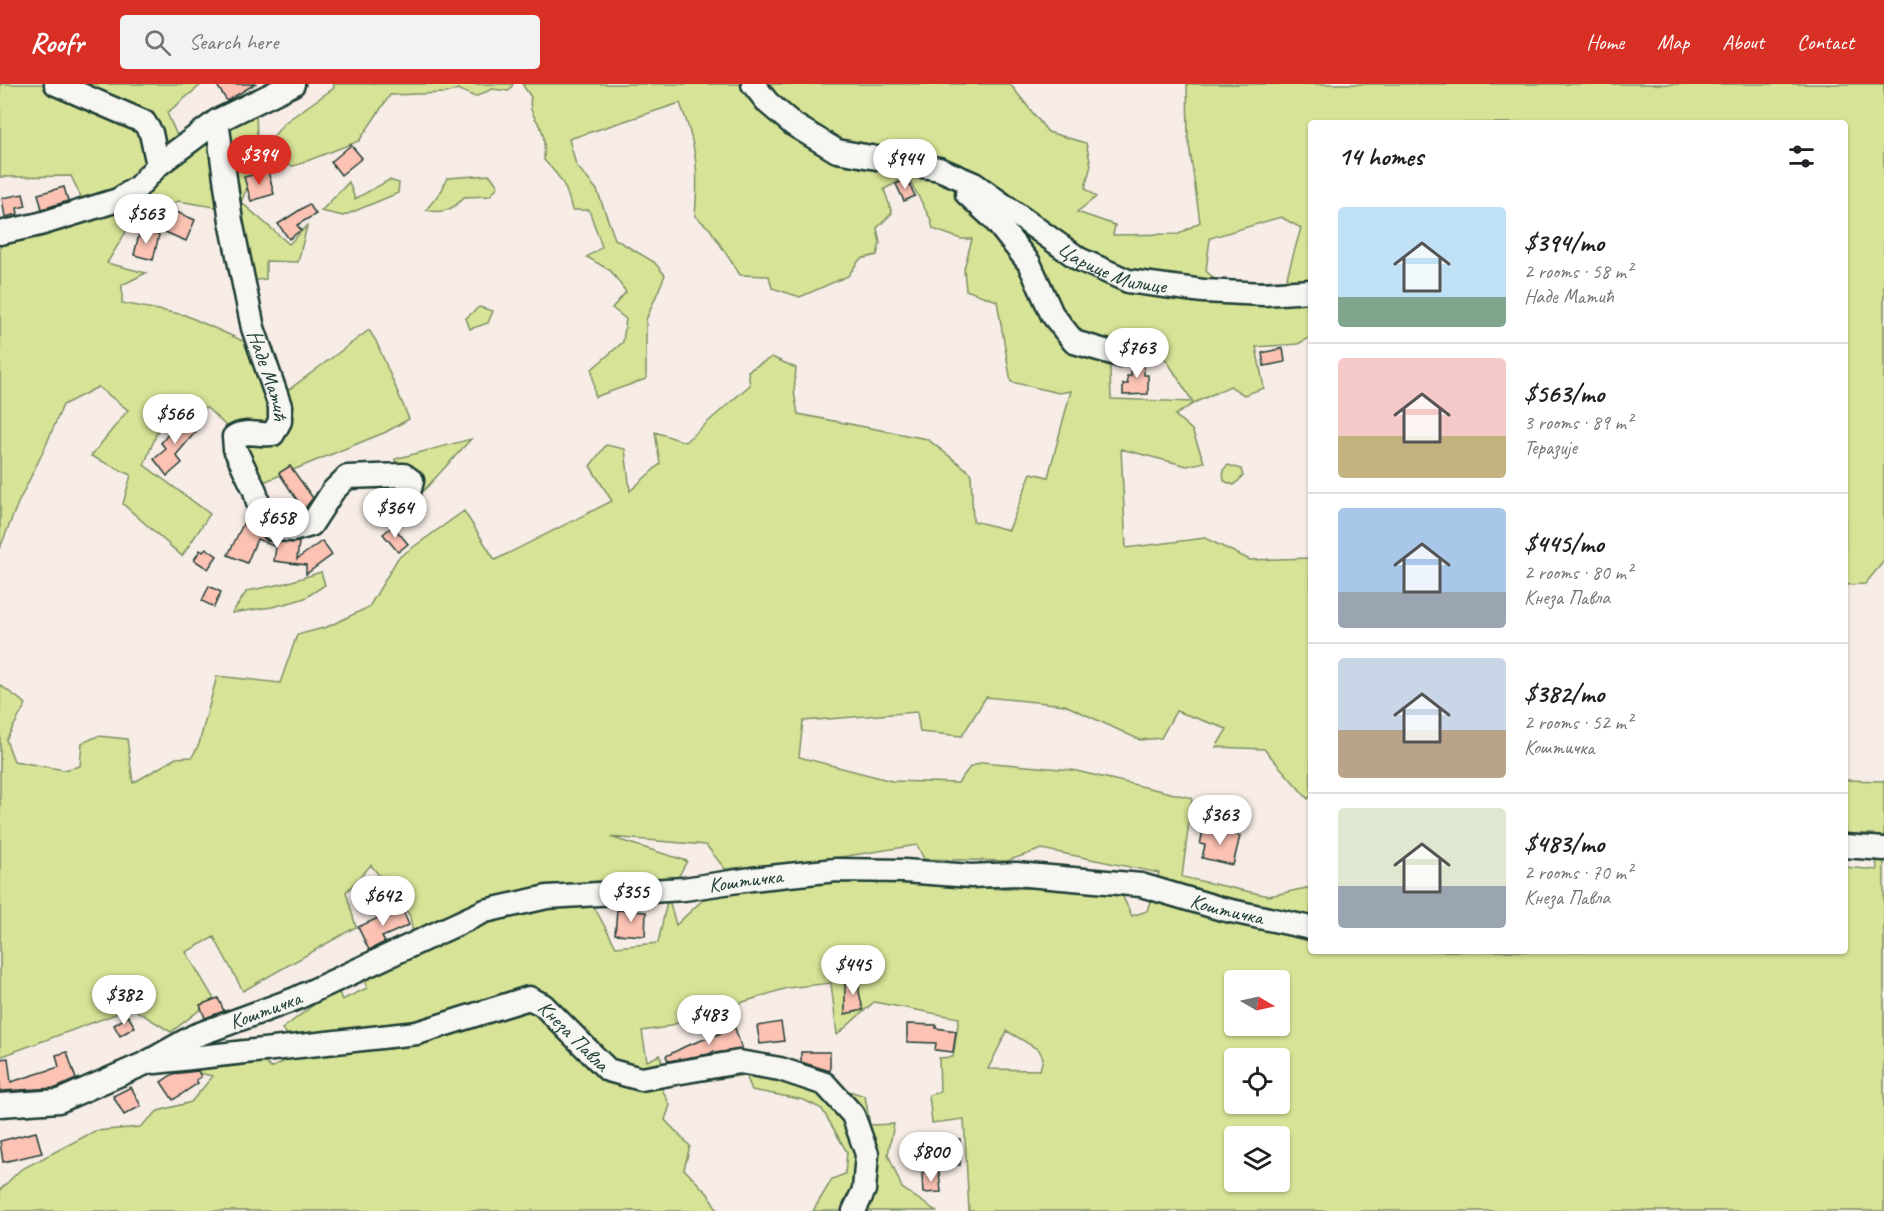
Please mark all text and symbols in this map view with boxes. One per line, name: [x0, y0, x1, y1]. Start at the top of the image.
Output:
search box: [120, 15, 540, 69]
text: Roofr: [30, 25, 84, 60]
icon: search: [141, 26, 174, 59]
text: Search here: [189, 28, 278, 56]
text: Home: [1586, 29, 1624, 55]
text: Map: [1657, 29, 1689, 55]
text: About: [1722, 29, 1764, 55]
text: Contact: [1797, 29, 1854, 55]
pin: $394: [223, 135, 295, 186]
pin: $944: [869, 139, 941, 190]
text: 14 homes: [1338, 140, 1423, 173]
icon: filters: [1785, 140, 1818, 173]
text: $394: [241, 142, 277, 167]
text: $944: [887, 146, 923, 171]
pin: $563: [110, 194, 182, 245]
text: $563: [128, 201, 164, 226]
text: $394/mo: [1524, 226, 1604, 259]
icon: home: [1386, 231, 1458, 303]
street label: Царице Милице: [1053, 235, 1169, 299]
text: 2 rooms · 58 m²: [1524, 259, 1632, 284]
text: Наде Матић: [1524, 284, 1613, 309]
street label: Наде Матић: [242, 326, 293, 421]
pin: $763: [1101, 328, 1173, 379]
text: $763: [1119, 335, 1155, 360]
text: $563/mo: [1524, 377, 1604, 410]
icon: home: [1386, 382, 1458, 454]
pin: $566: [139, 394, 211, 445]
text: $566: [157, 401, 193, 426]
text: 3 rooms · 89 m²: [1524, 410, 1632, 435]
text: Теразије: [1524, 435, 1577, 460]
pin: $364: [359, 488, 431, 539]
text: $364: [377, 495, 413, 520]
pin: $658: [241, 498, 313, 549]
text: $658: [259, 505, 295, 530]
text: $445/mo: [1524, 527, 1604, 560]
icon: home: [1386, 532, 1458, 604]
text: 2 rooms · 80 m²: [1524, 560, 1632, 585]
text: Кнеза Павла: [1524, 585, 1610, 610]
text: $382/mo: [1524, 677, 1604, 710]
icon: home: [1386, 682, 1458, 754]
text: 2 rooms · 52 m²: [1524, 710, 1632, 735]
text: Коштичка: [1524, 735, 1595, 760]
pin: $363: [1184, 795, 1256, 846]
text: $363: [1202, 802, 1238, 827]
text: $483/mo: [1524, 827, 1604, 860]
icon: home: [1386, 832, 1458, 904]
text: 2 rooms · 70 m²: [1524, 860, 1632, 885]
street label: Коштичка: [707, 863, 786, 898]
pin: $355: [595, 872, 667, 923]
pin: $642: [347, 876, 419, 927]
text: $355: [613, 879, 649, 904]
text: $642: [365, 883, 401, 908]
text: Кнеза Павла: [1524, 885, 1610, 910]
street label: Коштичка: [1187, 887, 1268, 931]
pin: $445: [817, 945, 889, 996]
text: $445: [835, 952, 871, 977]
north arrow: [1224, 970, 1290, 1036]
map controls: [1224, 970, 1290, 1192]
pin: $382: [88, 975, 160, 1026]
text: $382: [106, 982, 142, 1007]
street label: Коштичка: [226, 984, 307, 1035]
street label: Кнеза Павла: [533, 995, 616, 1078]
pin: $483: [673, 995, 745, 1046]
text: $483: [691, 1002, 727, 1027]
button: locate: [1224, 1048, 1290, 1114]
button: layers: [1224, 1126, 1290, 1192]
pin: $800: [895, 1132, 967, 1183]
text: $800: [913, 1139, 949, 1164]

